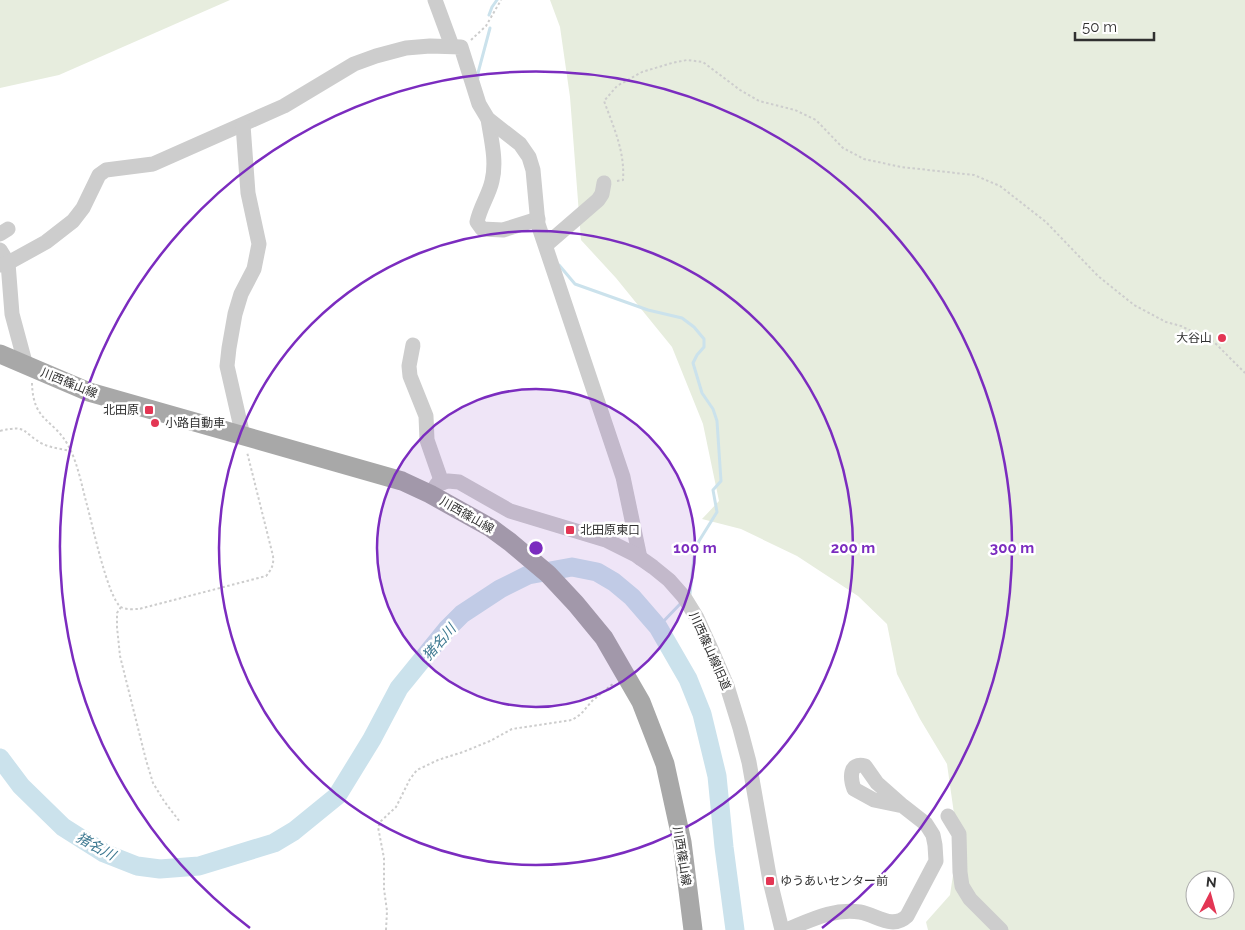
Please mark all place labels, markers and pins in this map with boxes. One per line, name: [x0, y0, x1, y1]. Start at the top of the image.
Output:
place label: 大谷山: [1176, 331, 1212, 345]
marker: 大谷山: [1216, 332, 1228, 344]
place label: 北田原: [103, 403, 139, 417]
marker: 北田原: [143, 404, 155, 416]
place label: 小路自動車: [165, 416, 225, 430]
marker: 小路自動車: [149, 417, 161, 429]
place label: 北田原東口: [580, 523, 640, 537]
marker: 北田原東口: [564, 524, 576, 536]
centre of rings: [527, 539, 545, 557]
place label: ゆうあいセンター前: [780, 874, 888, 888]
marker: ゆうあいセンター前: [764, 875, 776, 887]

